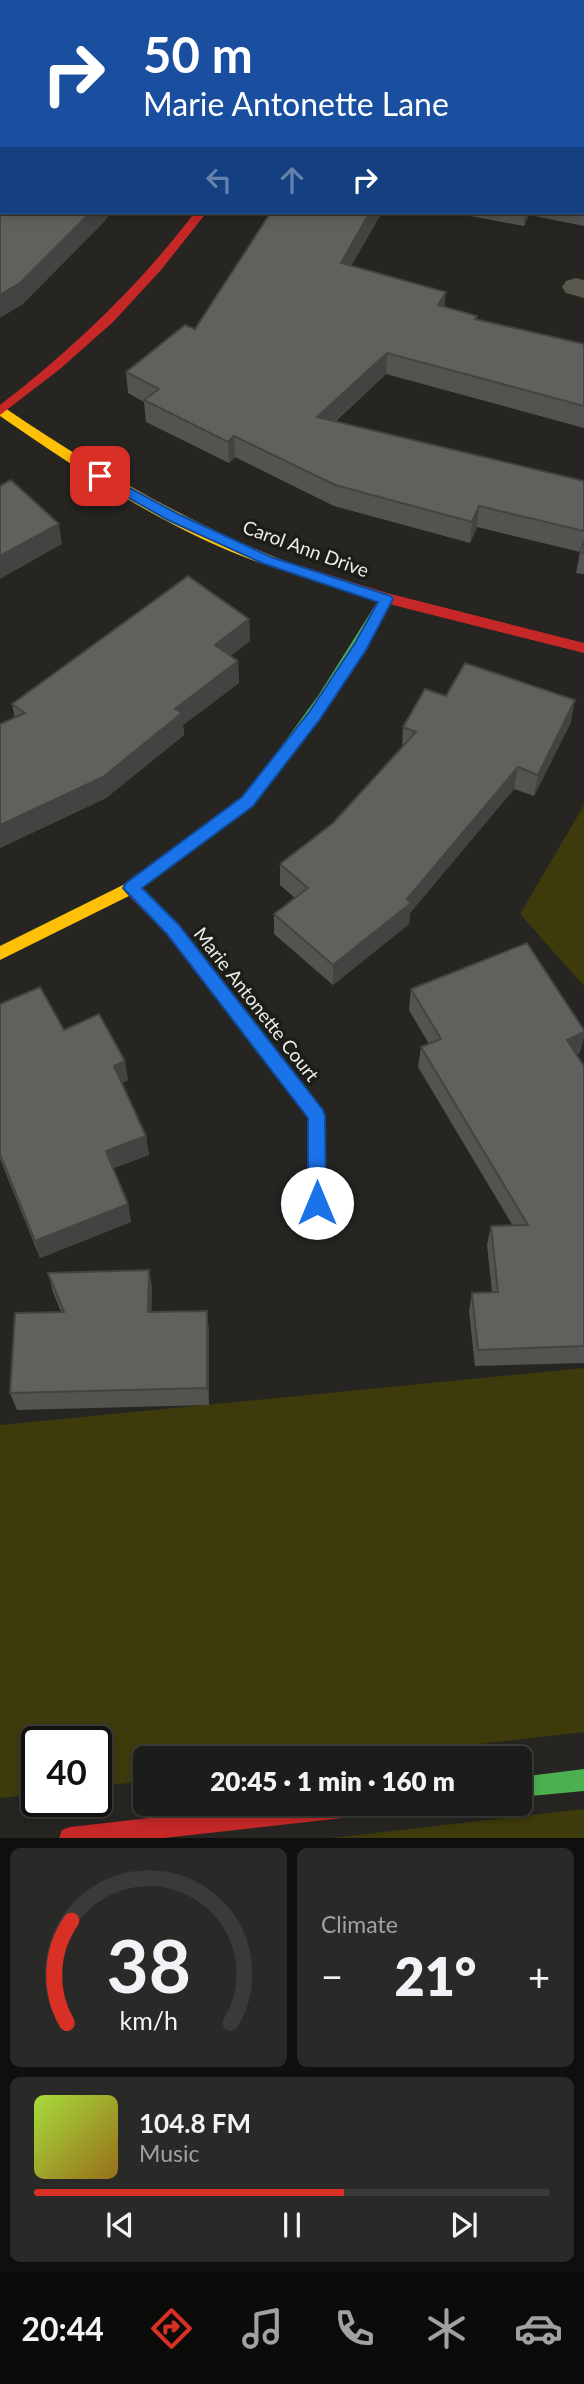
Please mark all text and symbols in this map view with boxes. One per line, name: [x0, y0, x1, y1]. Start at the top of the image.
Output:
text: 50 m: [143, 25, 253, 83]
icon: right: [28, 28, 119, 119]
text: Marie Antonette Lane: [143, 84, 449, 123]
icon: left: [200, 161, 238, 199]
icon: ahead: [273, 161, 311, 199]
icon: right: [346, 161, 384, 199]
pin: [70, 446, 130, 506]
icon: arrive: [81, 457, 119, 495]
street label: Carol Ann Drive: [240, 515, 372, 581]
street label: Marie Antonette Court: [190, 922, 324, 1086]
position arrow: [280, 1166, 354, 1240]
speed limit sign: 40: [21, 1726, 112, 1817]
text: 20:45 · 1 min · 160 m: [210, 1765, 455, 1797]
text: Climate: [321, 1910, 398, 1938]
text: 38: [106, 1922, 191, 2010]
text: 21°: [395, 1945, 476, 2007]
text: −: [321, 1953, 343, 1999]
text: +: [528, 1953, 550, 1999]
text: km/h: [119, 2005, 178, 2035]
text: 104.8 FM: [139, 2107, 251, 2139]
text: Music: [139, 2139, 199, 2167]
icon: previous: [101, 2206, 139, 2244]
icon: pause: [273, 2206, 311, 2244]
icon: next: [445, 2206, 483, 2244]
icon: directions: [147, 2304, 196, 2353]
icon: music: [238, 2304, 287, 2353]
icon: phone: [330, 2304, 379, 2353]
icon: climate: [422, 2304, 471, 2353]
icon: car: [514, 2304, 563, 2353]
text: 20:44: [21, 2309, 104, 2348]

